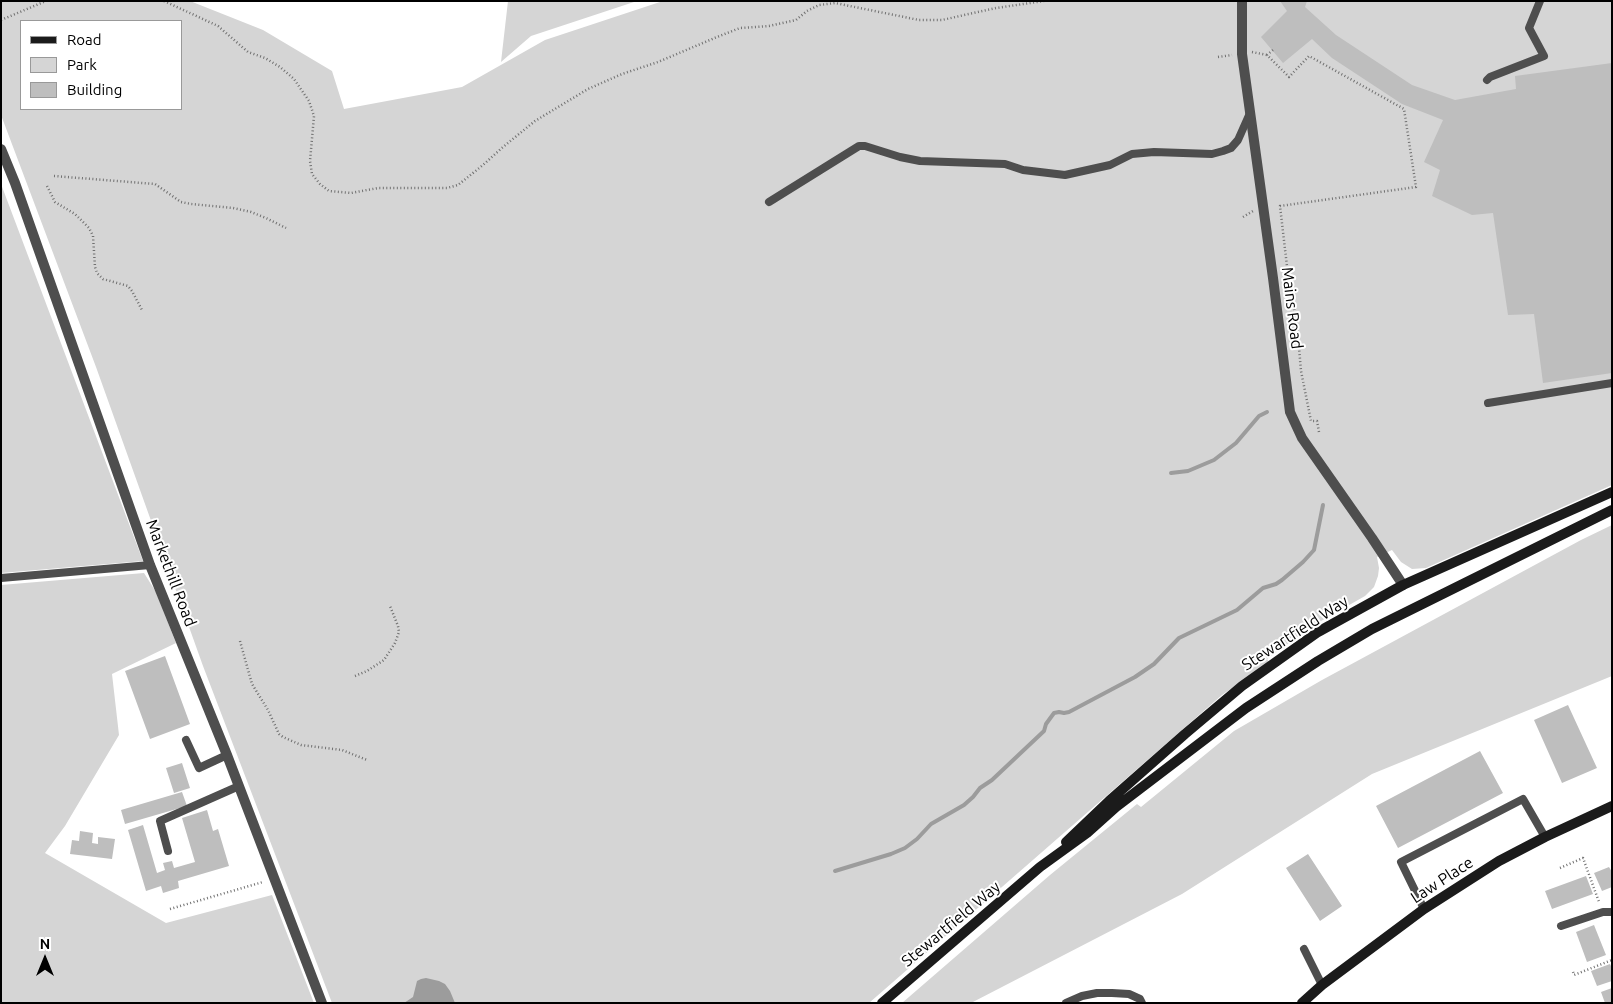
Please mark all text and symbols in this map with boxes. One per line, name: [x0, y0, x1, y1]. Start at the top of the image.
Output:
legend: [20, 20, 182, 110]
text: Road: [67, 31, 102, 48]
text: Park: [67, 56, 97, 73]
text: Building: [67, 81, 122, 98]
street label: Mains Road: [1277, 266, 1307, 350]
street label: Markethill Road: [142, 517, 200, 629]
street label: Stewartfield Way: [1238, 591, 1352, 675]
street label: Law Place: [1407, 853, 1477, 907]
street label: Stewartfield Way: [898, 877, 1004, 971]
north arrow: [20, 934, 70, 984]
text: N: [40, 936, 50, 952]

